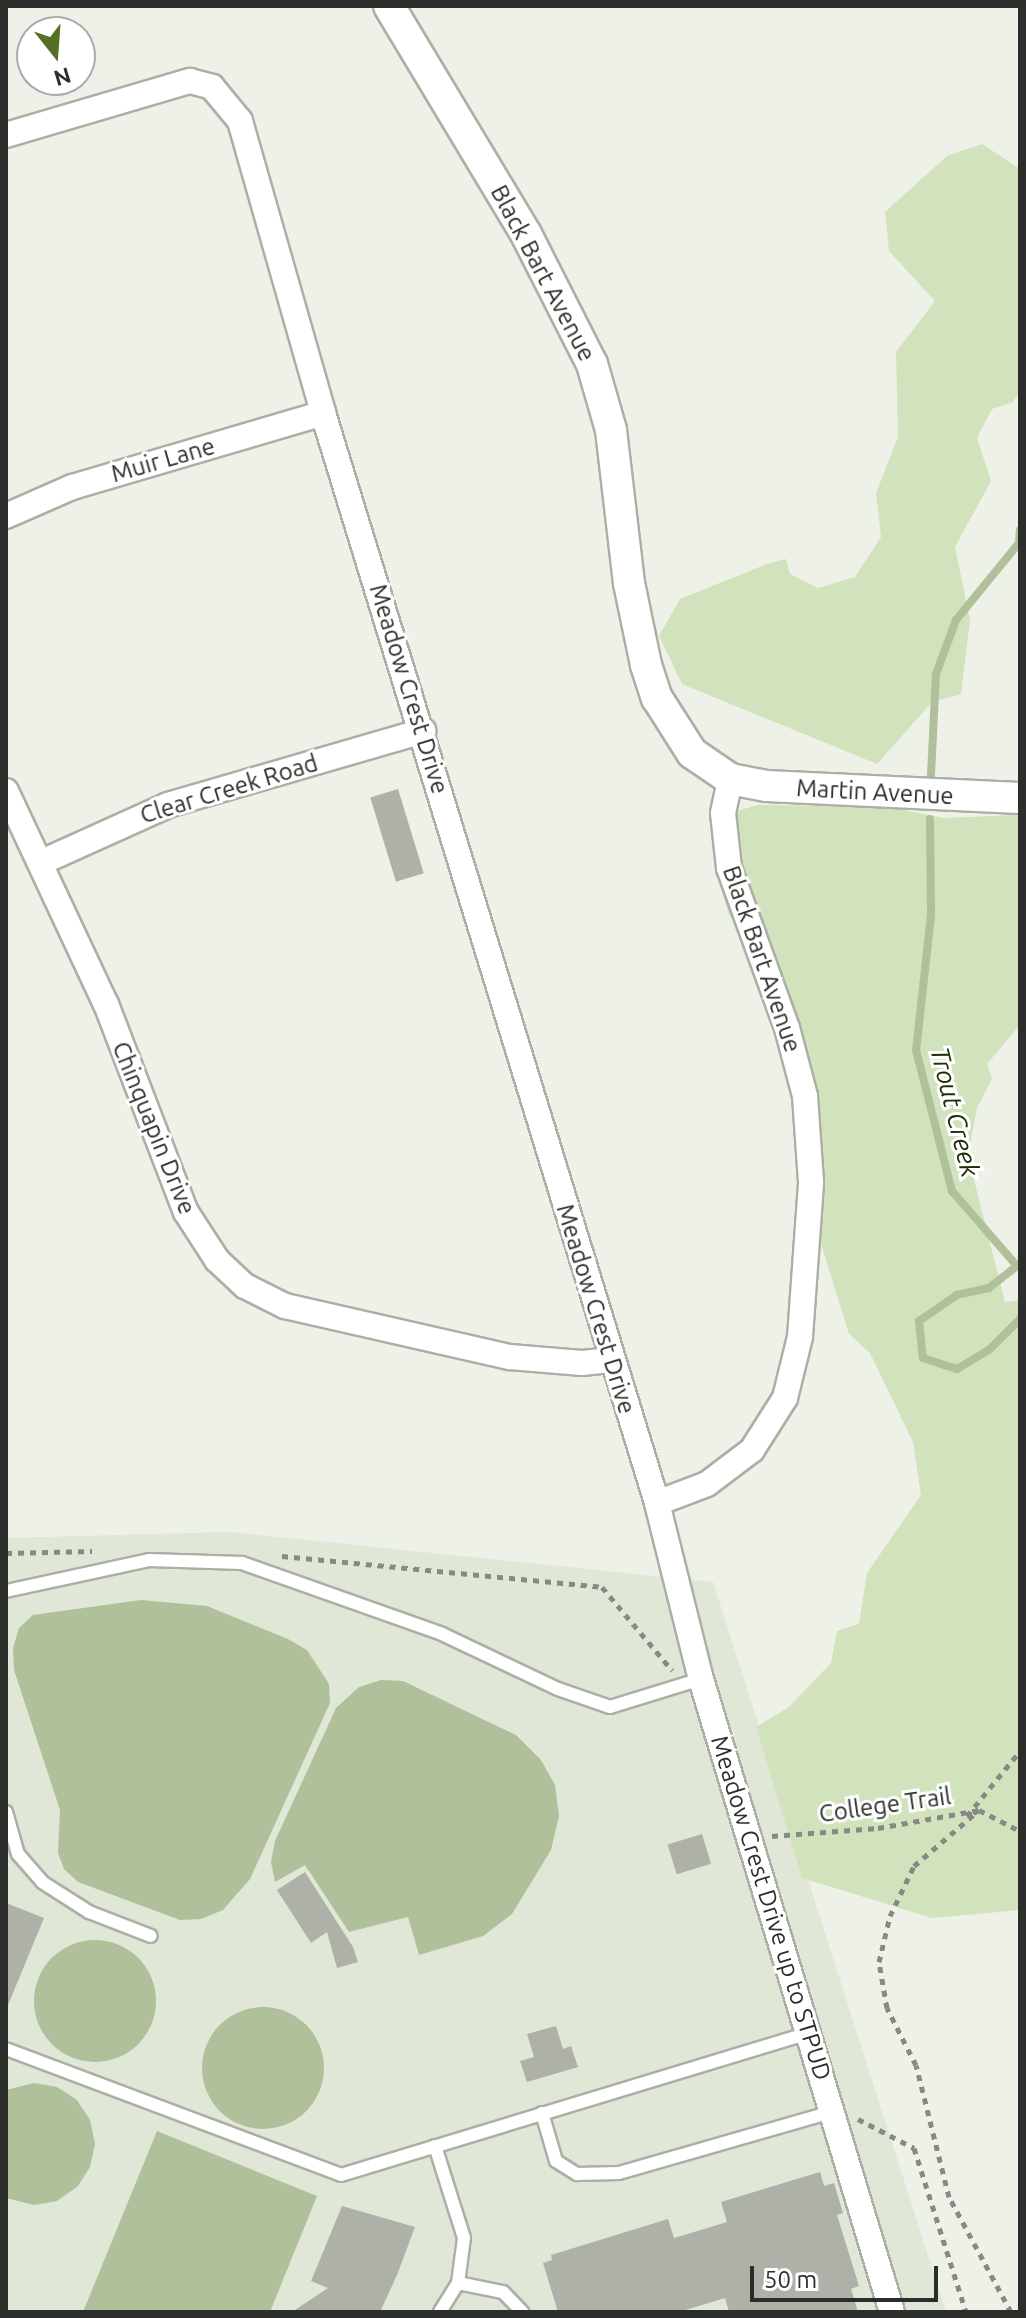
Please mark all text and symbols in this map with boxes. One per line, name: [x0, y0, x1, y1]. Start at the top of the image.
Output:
north arrow: [16, 16, 96, 96]
text: N: [51, 63, 74, 92]
street label: Black Bart Avenue: [484, 180, 602, 366]
street label: Muir Lane: [108, 431, 218, 489]
street label: Meadow Crest Drive: [363, 581, 455, 797]
street label: Clear Creek Road: [137, 748, 321, 830]
street label: Martin Avenue: [796, 773, 954, 811]
street label: Black Bart Avenue: [717, 862, 807, 1056]
street label: Chinquapin Drive: [106, 1037, 202, 1219]
water label: Trout Creek: [924, 1044, 986, 1180]
street label: Meadow Crest Drive: [550, 1201, 642, 1417]
street label: Meadow Crest Drive up to STPUD: [705, 1732, 837, 2084]
street label: College Trail: [817, 1781, 953, 1829]
scale bar: [754, 2250, 942, 2300]
text: 50 m: [764, 2266, 817, 2293]

